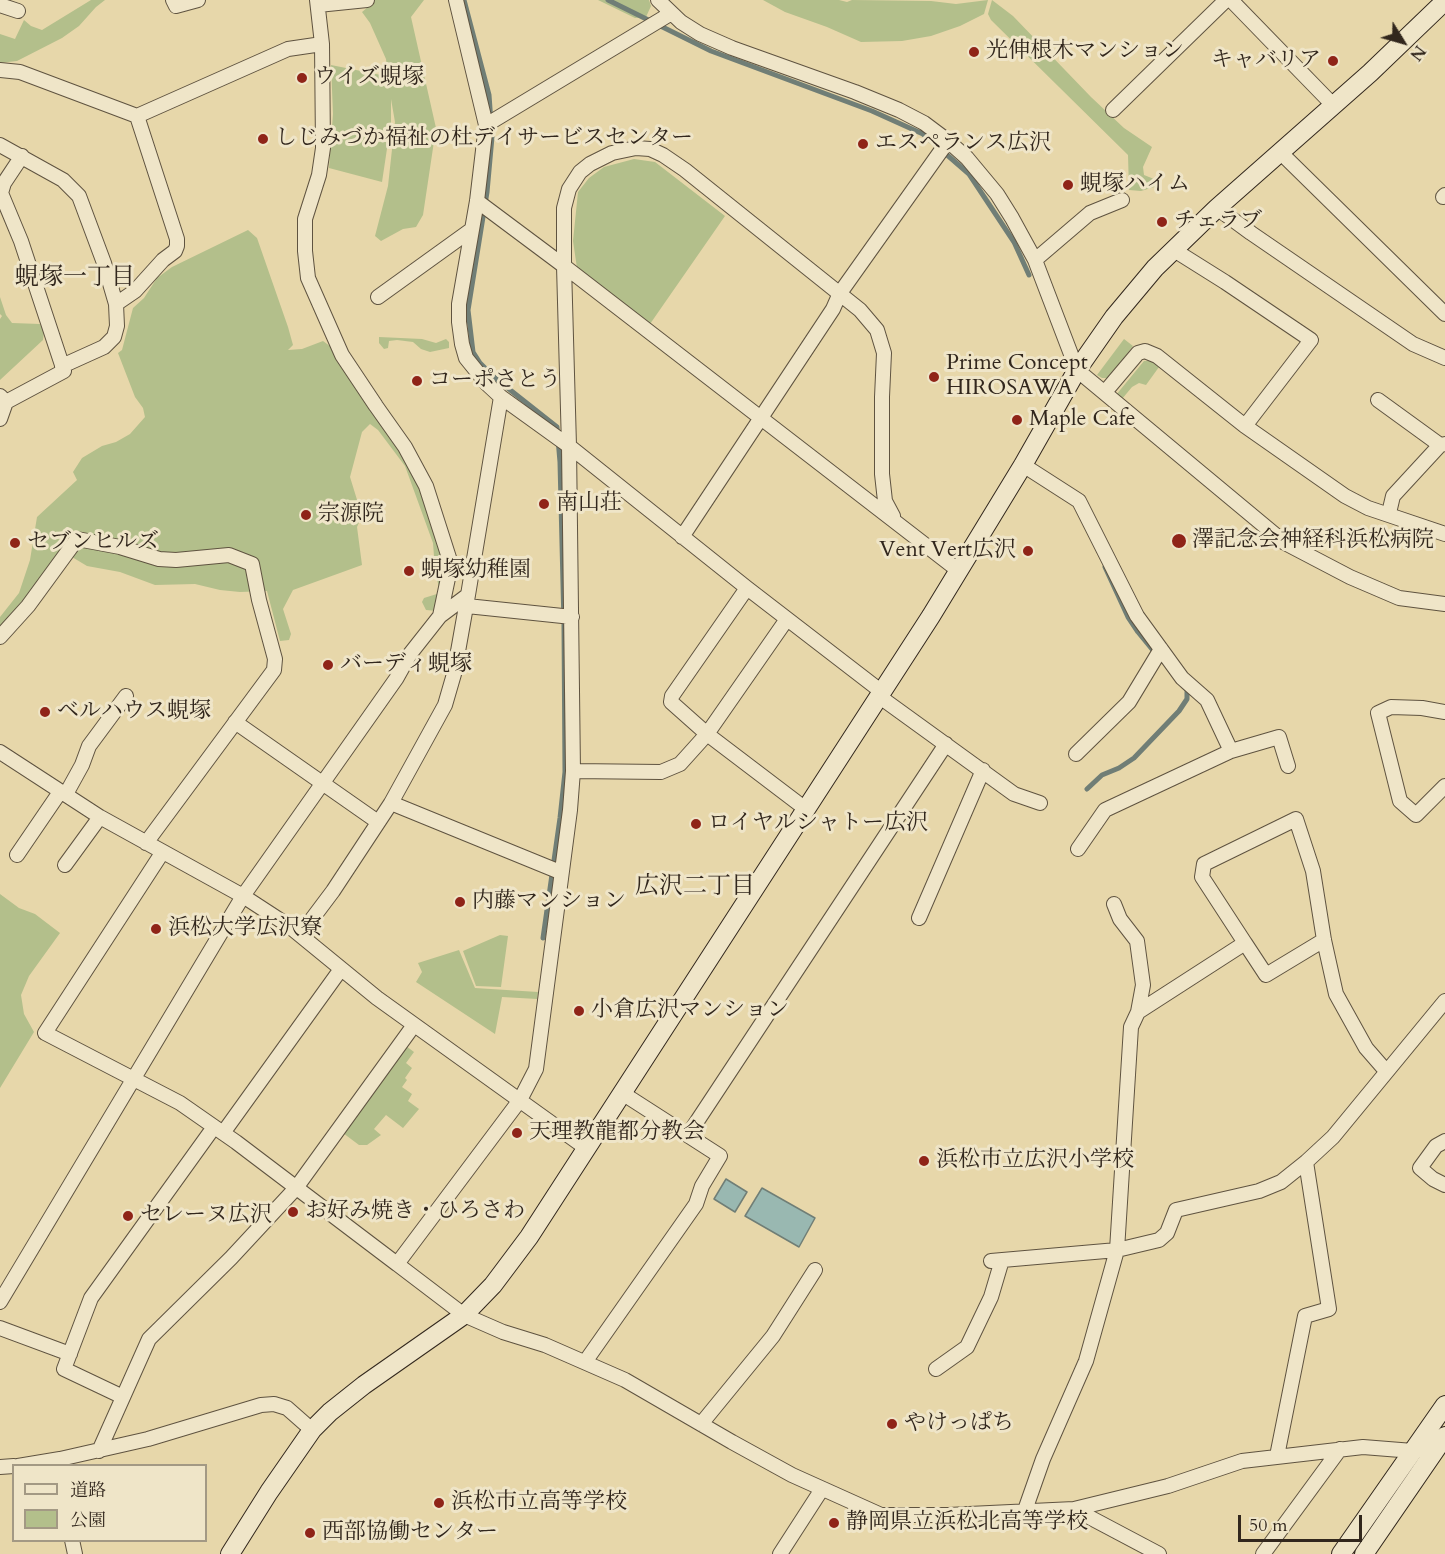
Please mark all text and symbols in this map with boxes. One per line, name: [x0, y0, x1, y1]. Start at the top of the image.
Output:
north arrow: [1373, 12, 1433, 72]
place label: 光伸根木マンション: [986, 39, 1184, 65]
text: N: [1404, 41, 1430, 65]
marker: 光伸根木マンション: [967, 45, 981, 59]
place label: キャバリア: [1211, 48, 1321, 74]
marker: キャバリア: [1326, 54, 1340, 68]
place label: ウイズ蜆塚: [314, 65, 424, 91]
marker: ウイズ蜆塚: [295, 71, 309, 85]
place label: しじみづか福祉の杜デイサービスセンター: [275, 126, 693, 152]
place label: エスペランス広沢: [875, 131, 1051, 157]
marker: しじみづか福祉の杜デイサービスセンター: [256, 132, 270, 146]
marker: エスペランス広沢: [856, 137, 870, 151]
place label: 蜆塚ハイム: [1080, 172, 1190, 198]
marker: 蜆塚ハイム: [1061, 178, 1075, 192]
place label: チェラブ: [1174, 209, 1262, 235]
marker: チェラブ: [1155, 215, 1169, 229]
district label: 蜆塚一丁目: [15, 264, 135, 292]
place label: Prime Concept HIROSAWA: [946, 351, 1088, 402]
place label: コーポさとう: [429, 368, 561, 394]
marker: Prime Concept HIROSAWA: [927, 370, 941, 384]
marker: コーポさとう: [410, 374, 424, 388]
place label: Maple Cafe: [1029, 407, 1135, 433]
marker: Maple Cafe: [1010, 413, 1024, 427]
place label: 南山荘: [556, 491, 622, 517]
marker: 南山荘: [537, 497, 551, 511]
place label: 宗源院: [318, 502, 384, 528]
marker: 宗源院: [299, 508, 313, 522]
place label: 澤記念会神経科浜松病院: [1192, 528, 1434, 554]
place label: セブンヒルズ: [27, 530, 159, 556]
marker: 澤記念会神経科浜松病院: [1170, 532, 1188, 550]
marker: セブンヒルズ: [8, 536, 22, 550]
place label: Vent Vert広沢: [879, 538, 1016, 564]
marker: Vent Vert広沢: [1021, 544, 1035, 558]
place label: 蜆塚幼稚園: [421, 558, 531, 584]
marker: 蜆塚幼稚園: [402, 564, 416, 578]
place label: バーディ蜆塚: [340, 652, 472, 678]
marker: バーディ蜆塚: [321, 658, 335, 672]
place label: ベルハウス蜆塚: [57, 699, 211, 725]
marker: ベルハウス蜆塚: [38, 705, 52, 719]
place label: ロイヤルシャトー広沢: [708, 811, 928, 837]
marker: ロイヤルシャトー広沢: [689, 817, 703, 831]
district label: 広沢二丁目: [635, 873, 755, 901]
place label: 内藤マンション: [472, 889, 626, 915]
marker: 内藤マンション: [453, 895, 467, 909]
place label: 浜松大学広沢寮: [168, 916, 322, 942]
marker: 浜松大学広沢寮: [149, 922, 163, 936]
place label: 小倉広沢マンション: [591, 998, 789, 1024]
marker: 小倉広沢マンション: [572, 1004, 586, 1018]
place label: 天理教龍都分教会: [529, 1120, 705, 1146]
marker: 天理教龍都分教会: [510, 1126, 524, 1140]
place label: 浜松市立広沢小学校: [936, 1148, 1134, 1174]
marker: 浜松市立広沢小学校: [917, 1154, 931, 1168]
place label: お好み焼き・ひろさわ: [305, 1199, 525, 1225]
place label: セレーヌ広沢: [140, 1203, 272, 1229]
marker: お好み焼き・ひろさわ: [286, 1205, 300, 1219]
marker: セレーヌ広沢: [121, 1209, 135, 1223]
place label: やけっぱち: [904, 1411, 1014, 1437]
marker: やけっぱち: [885, 1417, 899, 1431]
legend: [12, 1464, 207, 1542]
text: 道路: [70, 1478, 106, 1503]
place label: 浜松市立高等学校: [451, 1490, 627, 1516]
marker: 浜松市立高等学校: [432, 1496, 446, 1510]
scale bar: [1241, 1503, 1366, 1541]
text: 公園: [70, 1508, 106, 1533]
place label: 静岡県立浜松北高等学校: [846, 1510, 1088, 1536]
text: 50 m: [1249, 1513, 1288, 1538]
marker: 静岡県立浜松北高等学校: [827, 1516, 841, 1530]
place label: 西部協働センター: [322, 1520, 498, 1546]
marker: 西部協働センター: [303, 1526, 317, 1540]

